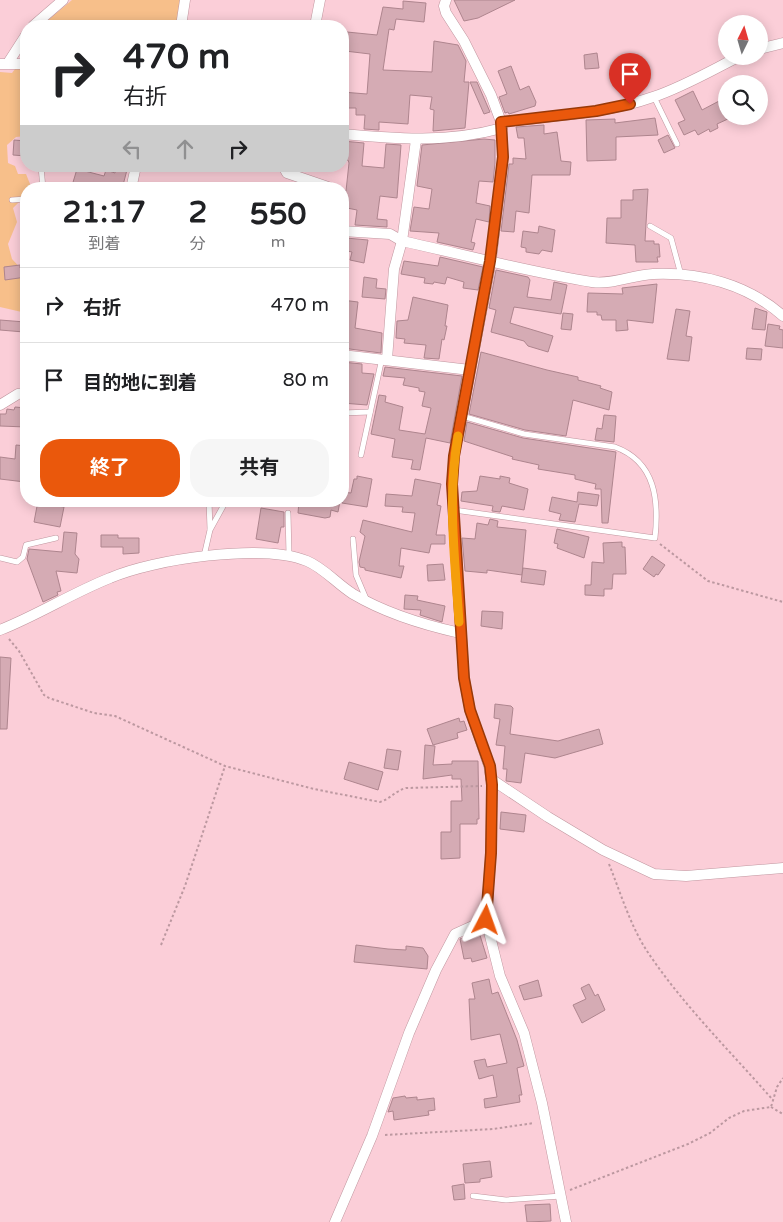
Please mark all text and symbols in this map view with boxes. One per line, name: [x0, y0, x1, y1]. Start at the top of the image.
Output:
north arrow: [718, 15, 768, 65]
map controls: [718, 15, 768, 125]
text: 470 m: [123, 36, 230, 78]
icon: right: [40, 40, 105, 105]
pin: [609, 53, 651, 104]
icon: arrive: [616, 60, 644, 88]
button: search: [718, 75, 768, 125]
text: 右折: [123, 84, 167, 110]
icon: left: [118, 135, 146, 163]
icon: ahead: [171, 135, 199, 163]
icon: right: [224, 135, 252, 163]
text: 21:17: [63, 194, 146, 231]
text: 2: [188, 194, 207, 231]
text: 550: [250, 196, 306, 233]
text: m: [271, 232, 285, 252]
text: 到着: [88, 234, 120, 254]
text: 分: [190, 234, 206, 254]
icon: right: [40, 291, 68, 319]
text: 470 m: [271, 294, 329, 316]
text: 右折: [83, 297, 121, 319]
icon: arrive: [40, 366, 68, 394]
text: 80 m: [283, 369, 329, 391]
text: 目的地に到着: [83, 372, 197, 394]
button: 終了: [40, 439, 180, 497]
button: 共有: [190, 439, 329, 497]
position arrow: [459, 893, 511, 945]

